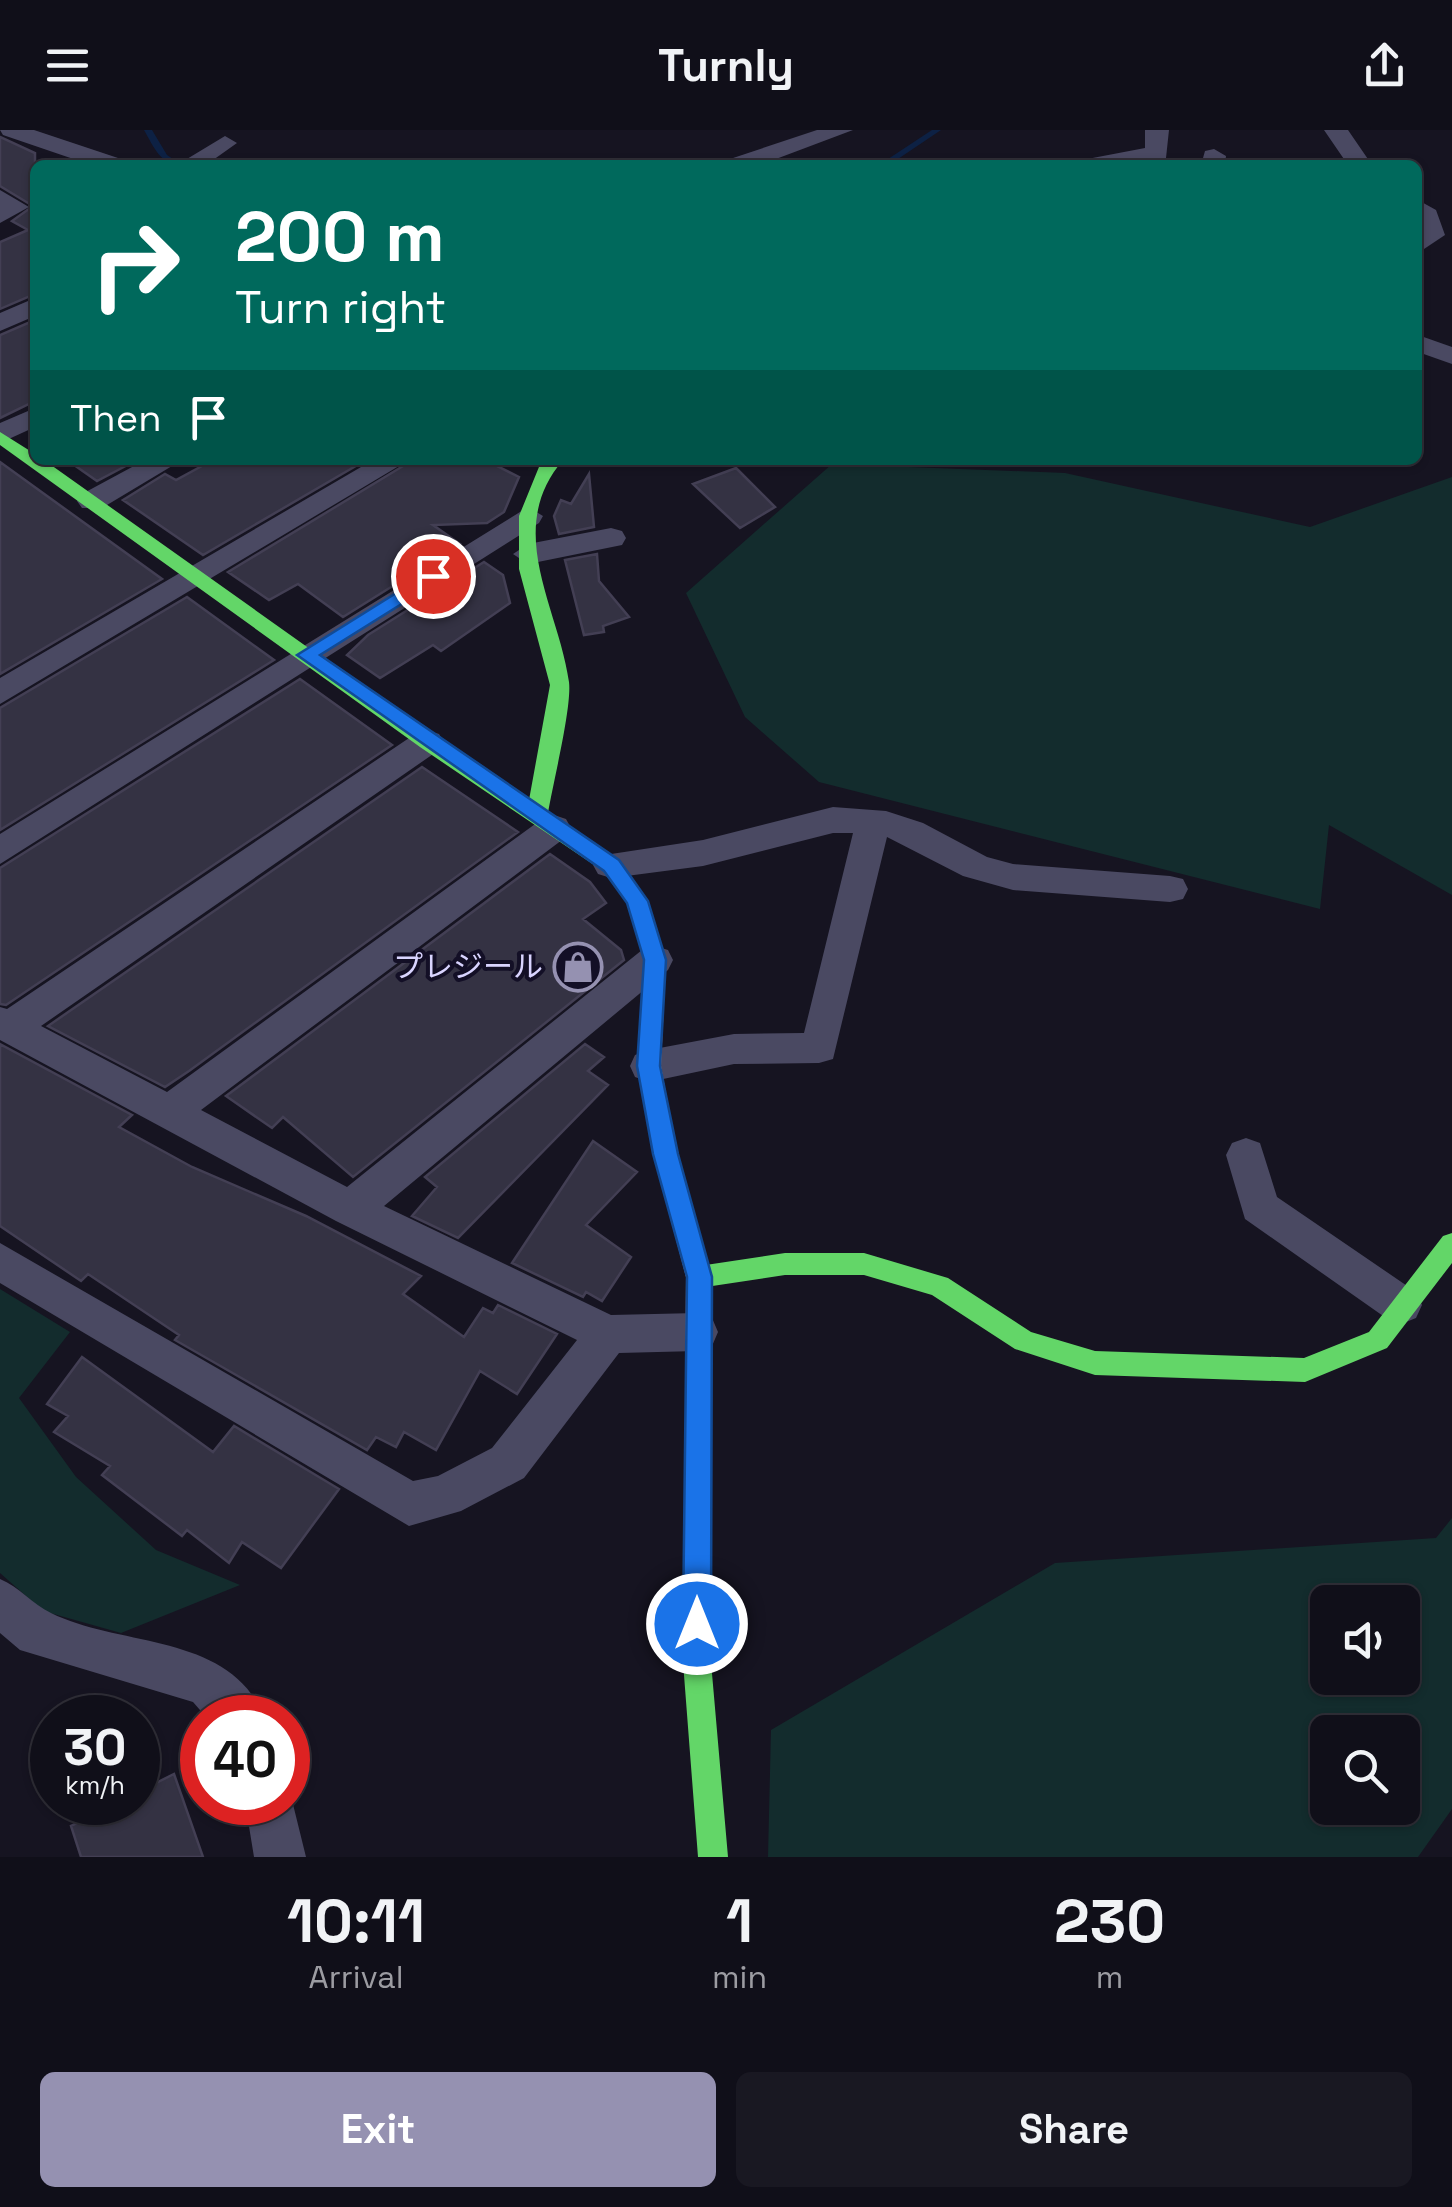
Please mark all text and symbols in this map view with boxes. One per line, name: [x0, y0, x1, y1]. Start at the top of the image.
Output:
text: Turnly: [658, 37, 794, 94]
icon: menu: [40, 38, 95, 93]
icon: share: [1357, 38, 1412, 93]
text: 200 m: [235, 192, 445, 281]
icon: right: [70, 200, 200, 330]
text: Turn right: [235, 279, 446, 336]
icon: arrive: [181, 390, 236, 445]
text: Then: [70, 394, 161, 442]
pin: [391, 534, 476, 619]
icon: arrive: [406, 549, 461, 604]
shop icon: プレジール: [552, 941, 604, 993]
place label: プレジール: [393, 947, 543, 986]
position arrow: [645, 1572, 749, 1676]
map controls: [1310, 1585, 1420, 1825]
button: sound: [1310, 1585, 1420, 1695]
speed limit sign: 40: [180, 1695, 310, 1825]
button: search: [1310, 1715, 1420, 1825]
text: 30: [64, 1716, 126, 1780]
text: km/h: [65, 1769, 125, 1801]
text: 10:11: [287, 1883, 425, 1960]
text: 1: [726, 1883, 753, 1960]
text: 230: [1054, 1883, 1165, 1960]
text: Arrival: [308, 1957, 404, 1997]
text: min: [712, 1957, 767, 1997]
text: m: [1096, 1957, 1123, 1997]
button: Exit: [40, 2072, 716, 2187]
button: Share: [736, 2072, 1412, 2187]

